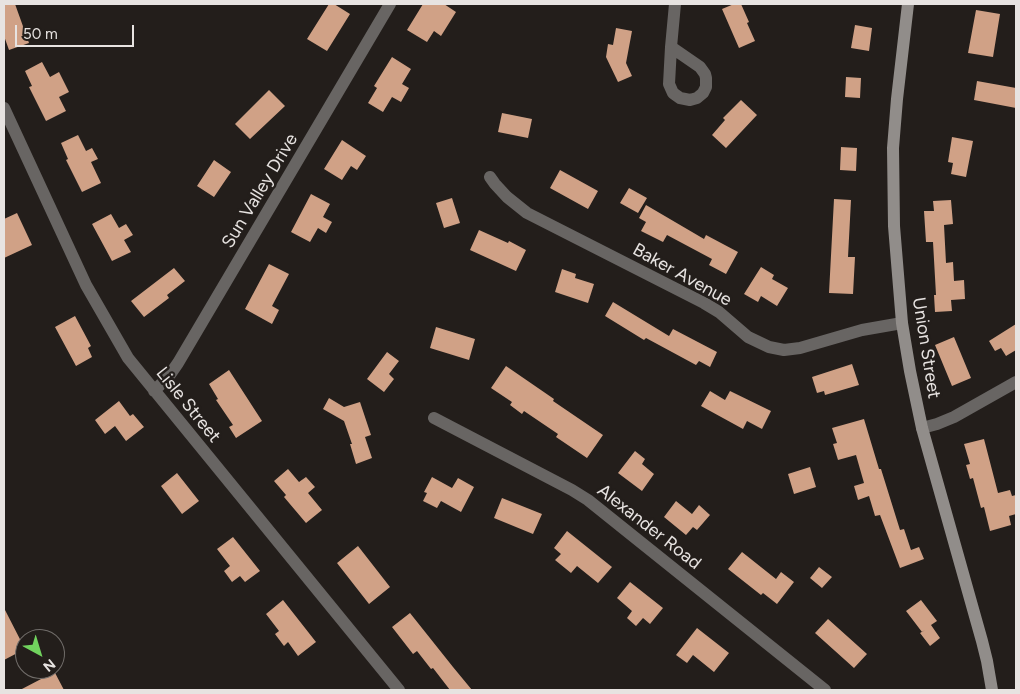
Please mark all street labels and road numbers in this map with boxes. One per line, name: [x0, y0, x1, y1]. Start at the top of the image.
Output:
street label: Sun Valley Drive: [217, 130, 303, 252]
street label: Baker Avenue: [629, 239, 735, 311]
street label: Union Street: [907, 296, 945, 400]
street label: Lisle Street: [151, 363, 225, 447]
street label: Alexander Road: [593, 480, 705, 574]

